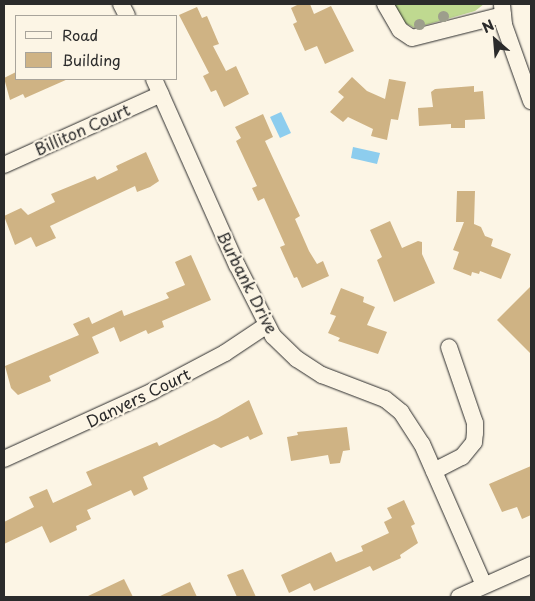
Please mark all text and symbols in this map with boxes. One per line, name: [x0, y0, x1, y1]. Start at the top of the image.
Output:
text: N: [478, 14, 498, 38]
legend: [15, 15, 178, 80]
north arrow: [470, 15, 520, 65]
text: Road: [62, 23, 98, 46]
text: Building: [62, 48, 121, 71]
street label: Billiton Court: [31, 99, 133, 159]
street label: Burbank Drive: [214, 227, 282, 337]
street label: Danvers Court: [83, 364, 193, 430]

